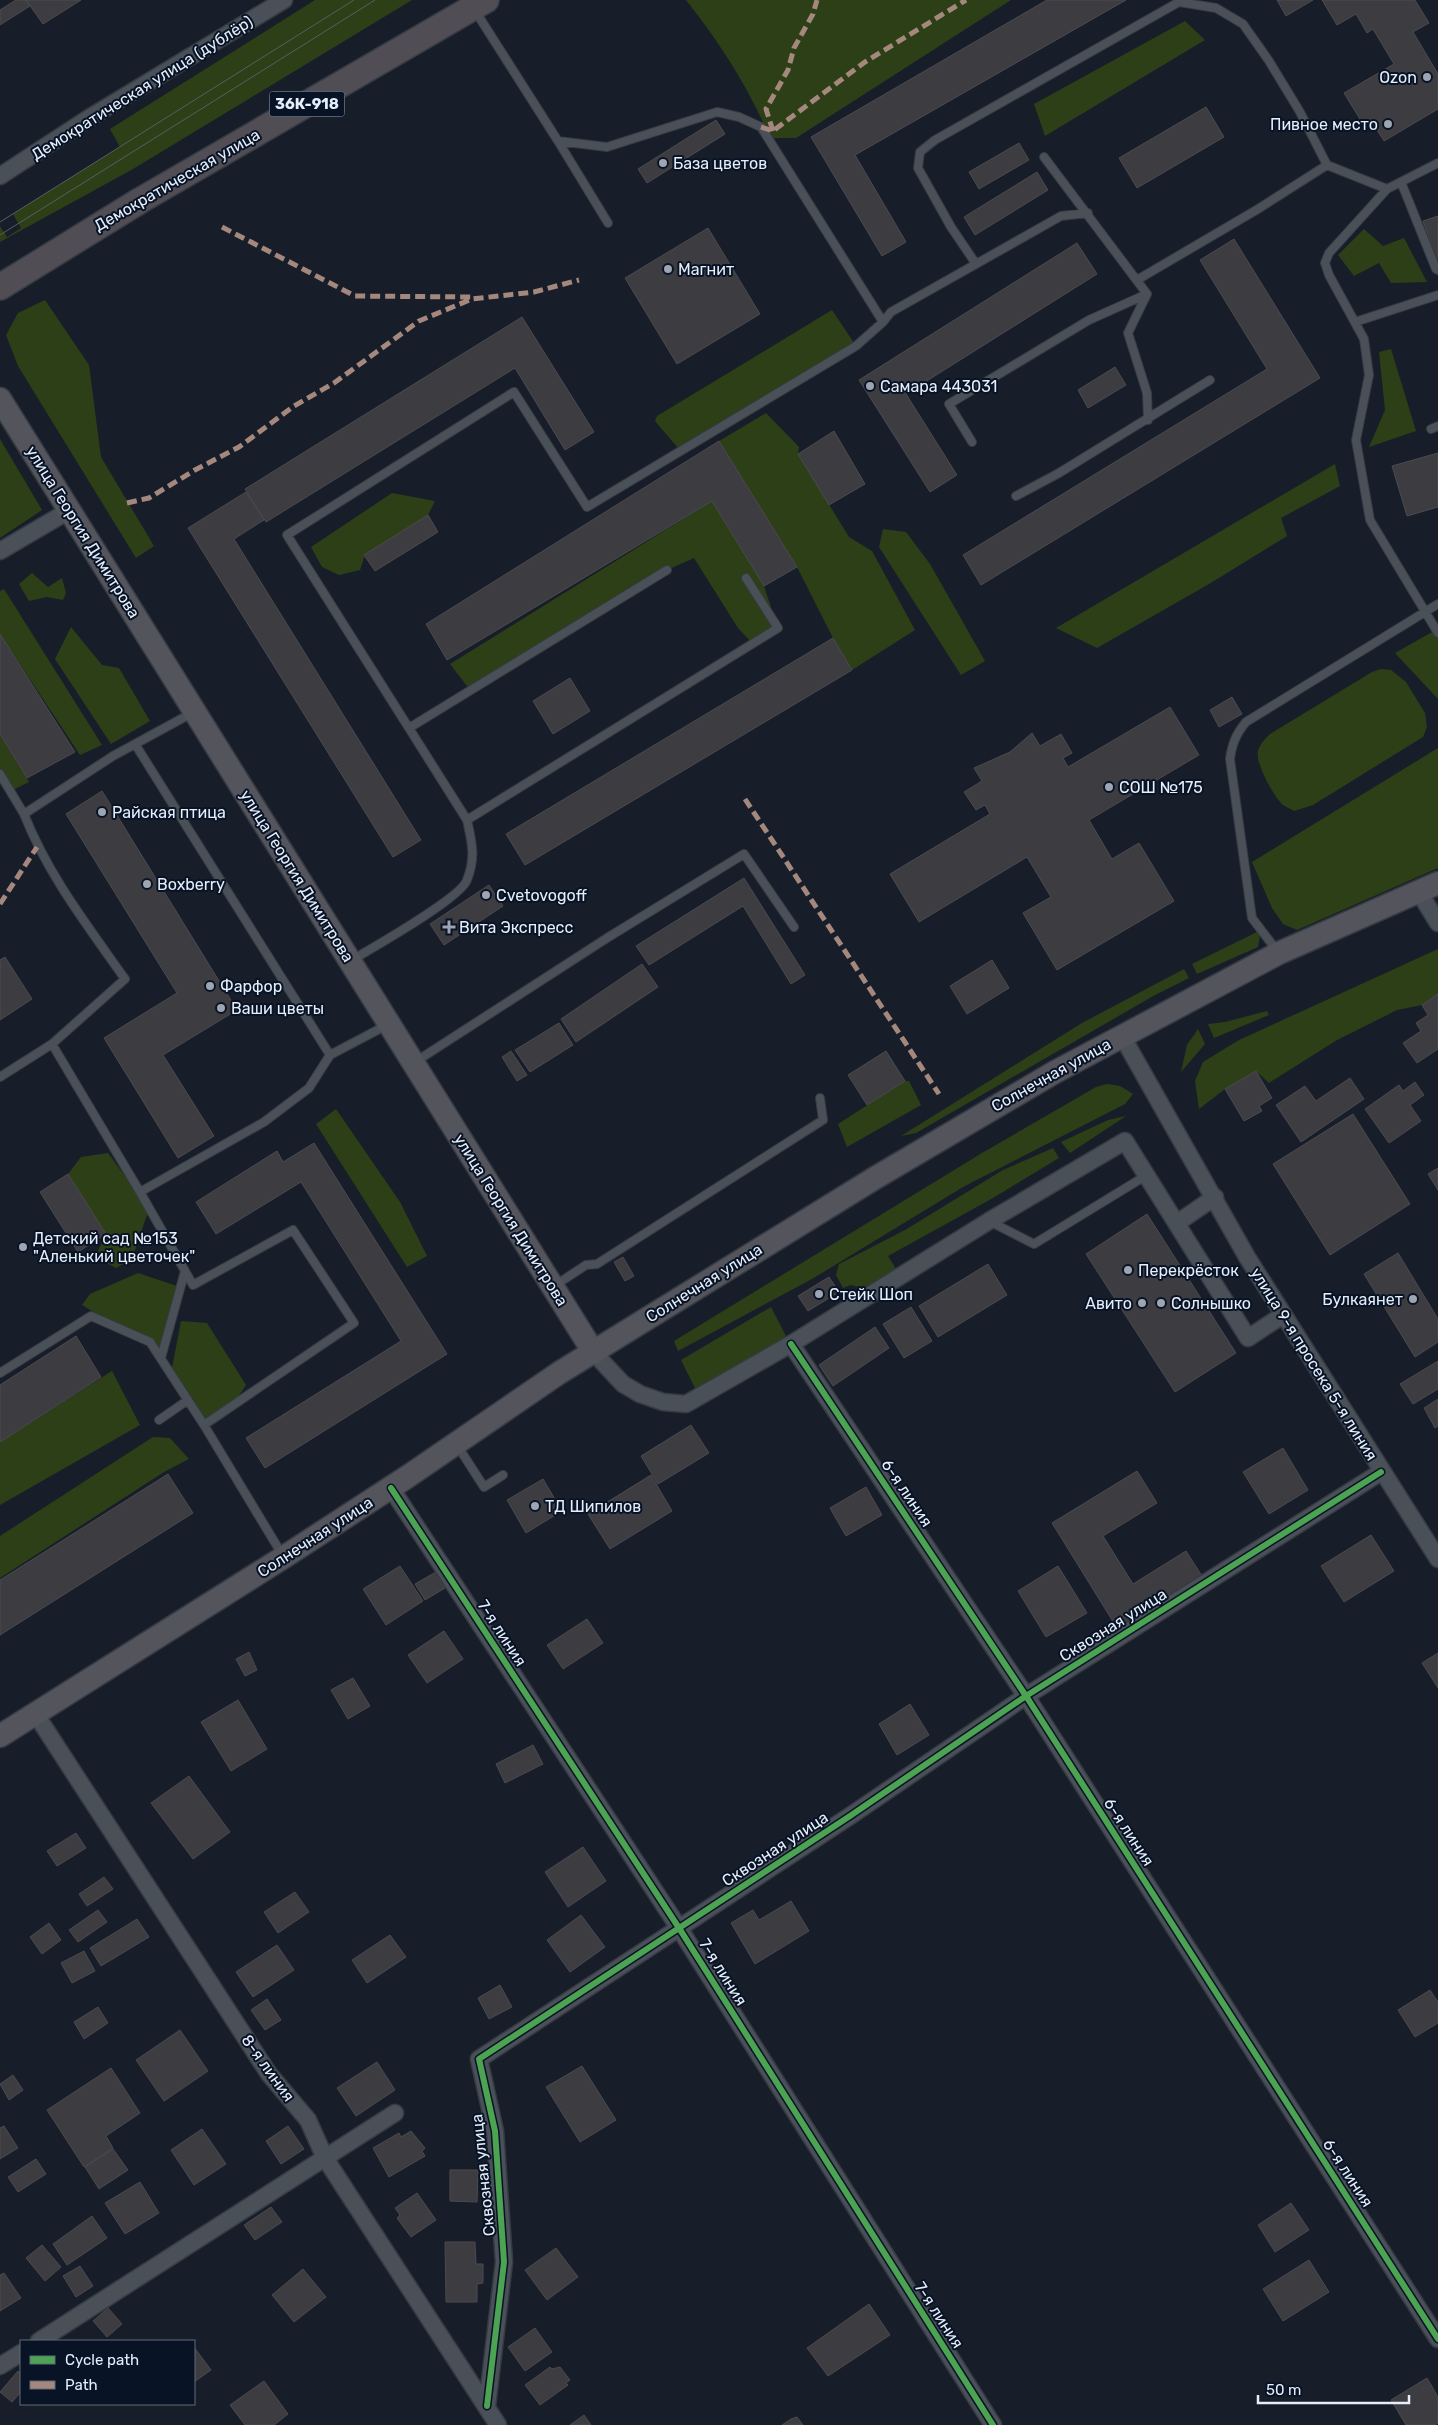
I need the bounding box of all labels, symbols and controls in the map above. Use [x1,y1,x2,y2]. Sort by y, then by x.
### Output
street label: Демократическая улица (дублёр) [28,12,256,164]
place label: Ozon [1379,68,1417,87]
marker: Ozon [1421,71,1433,83]
road number: 36К-918 [270,92,344,116]
place label: Пивное место [1270,115,1378,134]
marker: Пивное место [1382,118,1394,130]
street label: Демократическая улица [91,125,263,235]
place label: База цветов [673,154,767,173]
marker: База цветов [657,157,669,169]
place label: Магнит [678,260,734,279]
marker: Магнит [662,263,674,275]
place label: Самара 443031 [880,377,997,396]
marker: Самара 443031 [864,380,876,392]
street label: улица Георгия Димитрова [22,442,144,622]
place label: СОШ №175 [1119,778,1203,797]
marker: СОШ №175 [1103,781,1115,793]
street label: улица Георгия Димитрова [236,786,358,966]
place label: Райская птица [112,803,226,822]
marker: Райская птица [96,806,108,818]
place label: Boxberry [157,875,225,894]
marker: Boxberry [141,878,153,890]
place label: Cvetovogoff [496,886,587,905]
marker: Cvetovogoff [480,889,492,901]
place label: Вита Экспресс [459,918,573,937]
marker: Вита Экспресс [443,921,455,933]
place label: Фарфор [220,977,282,996]
marker: Фарфор [204,980,216,992]
place label: Ваши цветы [231,999,324,1018]
marker: Ваши цветы [215,1002,227,1014]
street label: Солнечная улица [988,1034,1114,1116]
street label: улица Георгия Димитрова [450,1130,572,1310]
place label: Детский сад №153 "Аленький цветочек" [33,1229,195,1266]
street label: Солнечная улица [642,1240,766,1326]
marker: Детский сад №153 "Аленький цветочек" [17,1241,29,1253]
place label: Перекрёсток [1138,1261,1239,1280]
marker: Перекрёсток [1122,1264,1134,1276]
street label: улица 9-я просека 5-я линия [1247,1264,1381,1464]
place label: Стейк Шоп [829,1285,913,1304]
marker: Стейк Шоп [813,1288,825,1300]
place label: Булкаянет [1322,1290,1403,1309]
marker: Булкаянет [1407,1293,1419,1305]
place label: Авито [1085,1294,1132,1313]
place label: Солнышко [1171,1294,1251,1313]
marker: Авито [1136,1297,1148,1309]
marker: Солнышко [1155,1297,1167,1309]
street label: 6-я линия [878,1456,936,1530]
street label: Солнечная улица [254,1493,376,1581]
place label: ТД Шипилов [545,1497,641,1516]
marker: ТД Шипилов [529,1500,541,1512]
street label: Сквозная улица [1056,1584,1170,1666]
street label: 7-я линия [474,1596,530,1670]
street label: 6-я линия [1100,1794,1158,1870]
street label: Сквозная улица [718,1808,832,1890]
street label: 7-я линия [695,1935,751,2009]
street label: 8-я линия [237,2031,299,2105]
street label: Сквозная улица [467,2113,499,2237]
street label: 6-я линия [1319,2135,1377,2211]
street label: 7-я линия [911,2278,967,2352]
legend [20,2340,195,2405]
text: Cycle path [65,2351,139,2369]
scale bar [1258,2372,1409,2404]
text: Path [65,2376,98,2394]
text: 50 m [1266,2381,1301,2399]

